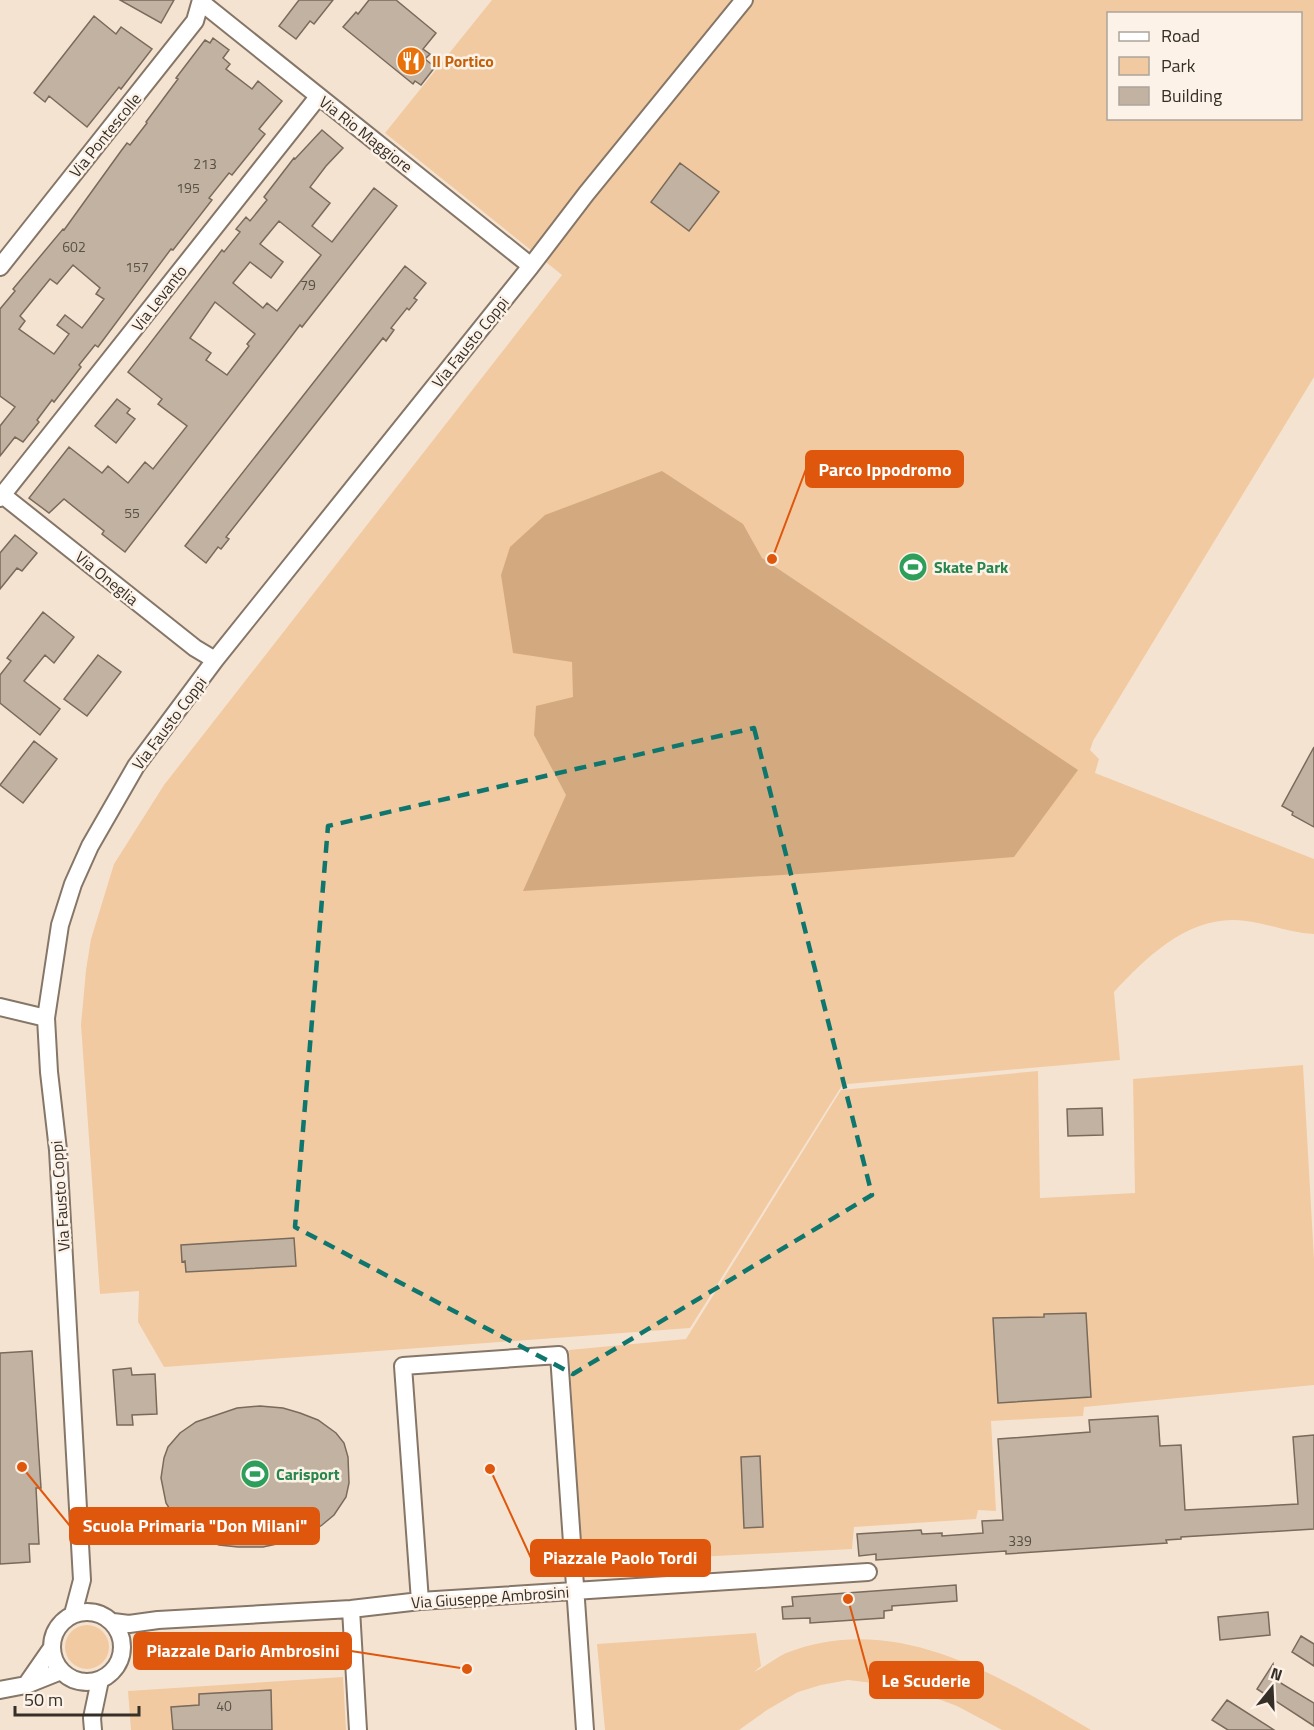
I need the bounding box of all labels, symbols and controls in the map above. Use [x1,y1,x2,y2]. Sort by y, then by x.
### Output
legend [1107,12,1302,120]
text: Road [1161,22,1200,49]
restaurant icon: Il Portico [395,45,427,77]
place label: Il Portico [432,49,494,73]
text: Park [1161,52,1196,79]
text: Building [1161,82,1222,109]
street label: Via Pontescolle [63,88,147,182]
street label: Via Rio Maggiore [314,90,418,178]
house number: 213 [193,153,217,174]
house number: 195 [176,177,200,198]
house number: 602 [62,236,86,257]
house number: 157 [125,256,149,277]
street label: Via Levanto [126,260,192,336]
house number: 79 [300,274,316,295]
street label: Via Fausto Coppi [426,291,514,393]
callout: Parco Ippodromo [806,451,963,487]
text: Parco Ippodromo [818,456,952,483]
house number: 55 [124,502,140,523]
street label: Via Oneglia [70,545,144,611]
sports icon: Skate Park [897,551,929,583]
place label: Skate Park [934,555,1009,579]
street label: Via Fausto Coppi [126,671,212,775]
street label: Via Fausto Coppi [44,1140,76,1252]
sports icon: Carisport [239,1458,271,1490]
place label: Carisport [276,1462,340,1486]
callout: Scuola Primaria "Don Milani" [70,1508,319,1544]
text: Scuola Primaria "Don Milani" [83,1512,307,1539]
house number: 339 [1008,1530,1032,1551]
callout: Piazzale Paolo Tordi [531,1540,710,1576]
text: Piazzale Paolo Tordi [543,1544,697,1571]
street label: Via Giuseppe Ambrosini [410,1580,570,1614]
callout: Piazzale Dario Ambrosini [134,1633,351,1669]
text: Piazzale Dario Ambrosini [146,1637,340,1664]
north arrow [1242,1658,1302,1718]
text: N [1268,1661,1286,1687]
callout: Le Scuderie [870,1662,983,1698]
text: Le Scuderie [882,1667,971,1694]
scale bar [15,1679,140,1717]
text: 50 m [24,1686,63,1713]
house number: 40 [216,1695,232,1716]

